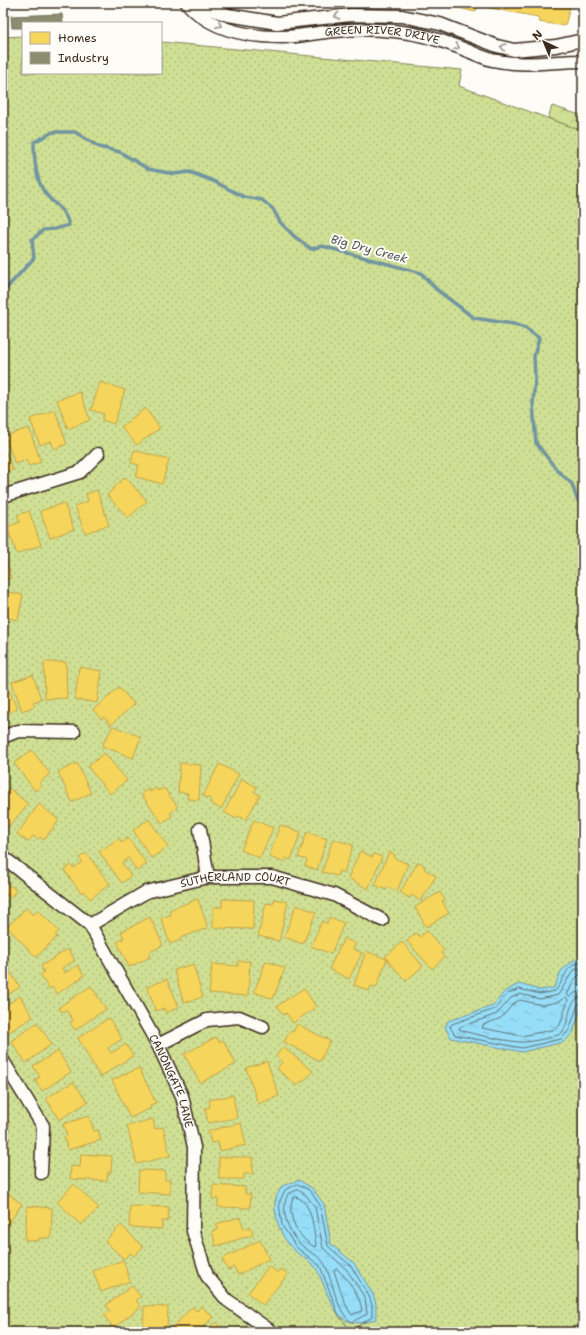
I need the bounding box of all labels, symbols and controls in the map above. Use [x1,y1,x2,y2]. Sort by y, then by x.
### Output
one-way arrow [334,11,340,20]
one-way arrow [215,20,222,28]
legend [22,22,162,74]
street label: GREEN RIVER DRIVE [324,22,442,48]
north arrow [524,22,564,62]
text: N [529,27,546,44]
text: Homes [58,30,97,46]
one-way arrow [453,42,460,51]
one-way arrow [500,44,506,52]
text: Industry [58,50,109,66]
water label: Big Dry Creek [329,231,409,267]
street label: SUTHERLAND COURT [179,869,292,891]
street label: CANONGATE LANE [146,1031,197,1129]

